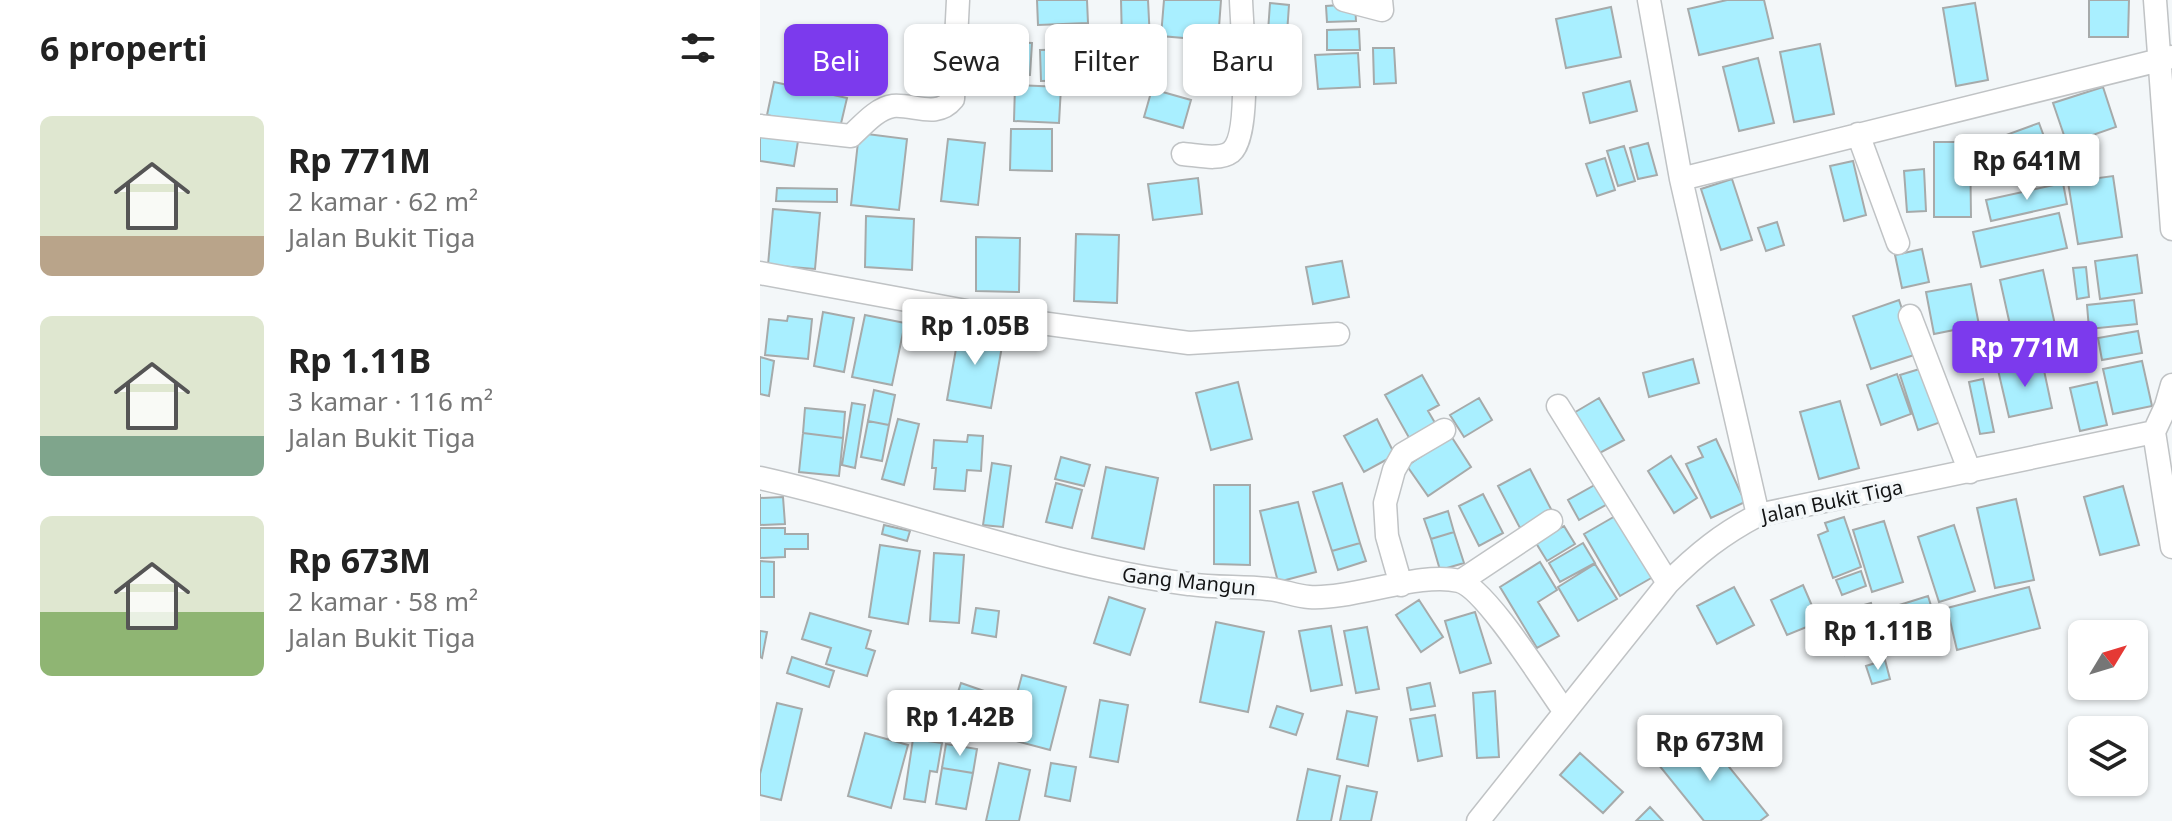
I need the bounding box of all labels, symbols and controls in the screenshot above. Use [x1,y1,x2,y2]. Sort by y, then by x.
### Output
chip: Beli [784,24,888,96]
chip: Sewa [904,24,1029,96]
chip: Filter [1045,24,1167,96]
chip: Baru [1183,24,1302,96]
text: 6 properti [40,25,207,71]
icon: filters [676,26,720,70]
pin: Rp 641M [1953,134,2101,202]
text: Rp 771M [288,137,431,183]
text: Rp 641M [1972,142,2082,178]
icon: home [104,148,200,244]
text: 2 kamar · 62 m² [288,183,478,219]
text: Jalan Bukit Tiga [288,219,475,255]
pin: Rp 1.05B [892,299,1058,367]
text: Rp 1.05B [920,307,1030,343]
pin: Rp 771M [1951,321,2099,389]
text: Rp 771M [1970,329,2080,365]
text: Rp 1.11B [288,337,431,383]
icon: home [104,348,200,444]
text: 3 kamar · 116 m² [288,383,493,419]
text: Jalan Bukit Tiga [288,419,475,455]
street label: Jalan Bukit Tiga [1757,473,1905,530]
text: Rp 673M [288,537,431,583]
icon: home [104,548,200,644]
street label: Gang Mangun [1121,561,1257,601]
text: 2 kamar · 58 m² [288,583,478,619]
pin: Rp 1.11B [1795,604,1961,672]
text: Rp 1.11B [1823,612,1933,648]
text: Jalan Bukit Tiga [288,619,475,655]
north arrow [2068,620,2148,700]
map controls [2068,620,2148,796]
pin: Rp 1.42B [877,690,1043,758]
text: Rp 1.42B [905,698,1015,734]
pin: Rp 673M [1636,715,1784,783]
button: layers [2068,716,2148,796]
text: Rp 673M [1655,723,1765,759]

